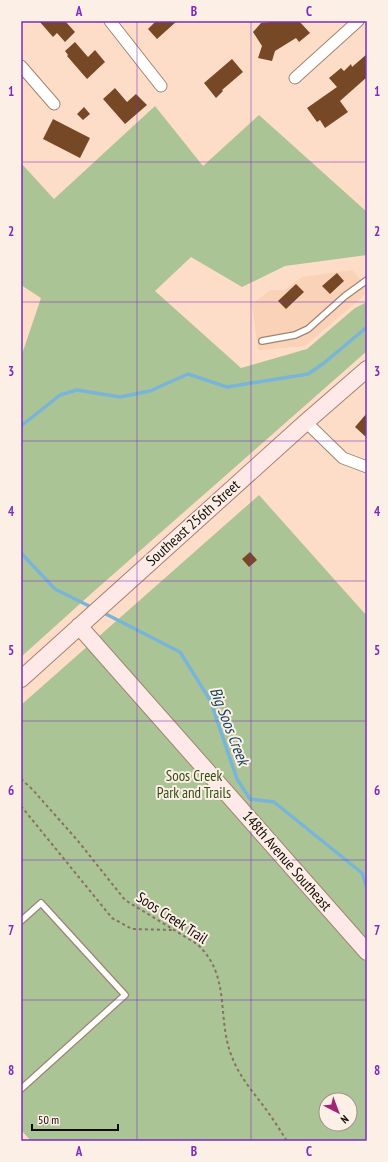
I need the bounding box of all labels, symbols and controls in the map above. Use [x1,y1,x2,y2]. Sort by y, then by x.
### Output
text: A [75,3,83,20]
text: B [191,3,197,20]
text: C [306,3,312,20]
text: 1 [8,83,14,100]
text: 1 [374,83,380,100]
text: 2 [8,223,14,240]
text: 2 [374,223,380,240]
text: 3 [8,363,14,380]
text: 3 [374,363,380,380]
street label: Southeast 256th Street [142,475,244,570]
text: 4 [8,503,15,520]
text: 4 [374,503,381,520]
text: 5 [8,642,14,659]
text: 5 [374,642,380,659]
water label: Big Soos Creek [206,684,255,769]
park label: Soos Creek Park and Trails [157,766,231,802]
text: 6 [8,782,14,799]
text: 6 [374,782,380,799]
street label: 148th Avenue Southeast [239,807,336,915]
street label: Soos Creek Trail [133,887,212,948]
text: 7 [8,922,14,939]
text: 7 [374,922,380,939]
text: 8 [8,1062,14,1079]
text: 8 [374,1062,380,1079]
north arrow [318,1092,358,1132]
scale bar [32,1106,118,1132]
text: 50 m [38,1112,59,1127]
text: N [338,1112,352,1127]
text: A [75,1143,83,1160]
text: B [191,1143,197,1160]
text: C [306,1143,312,1160]

